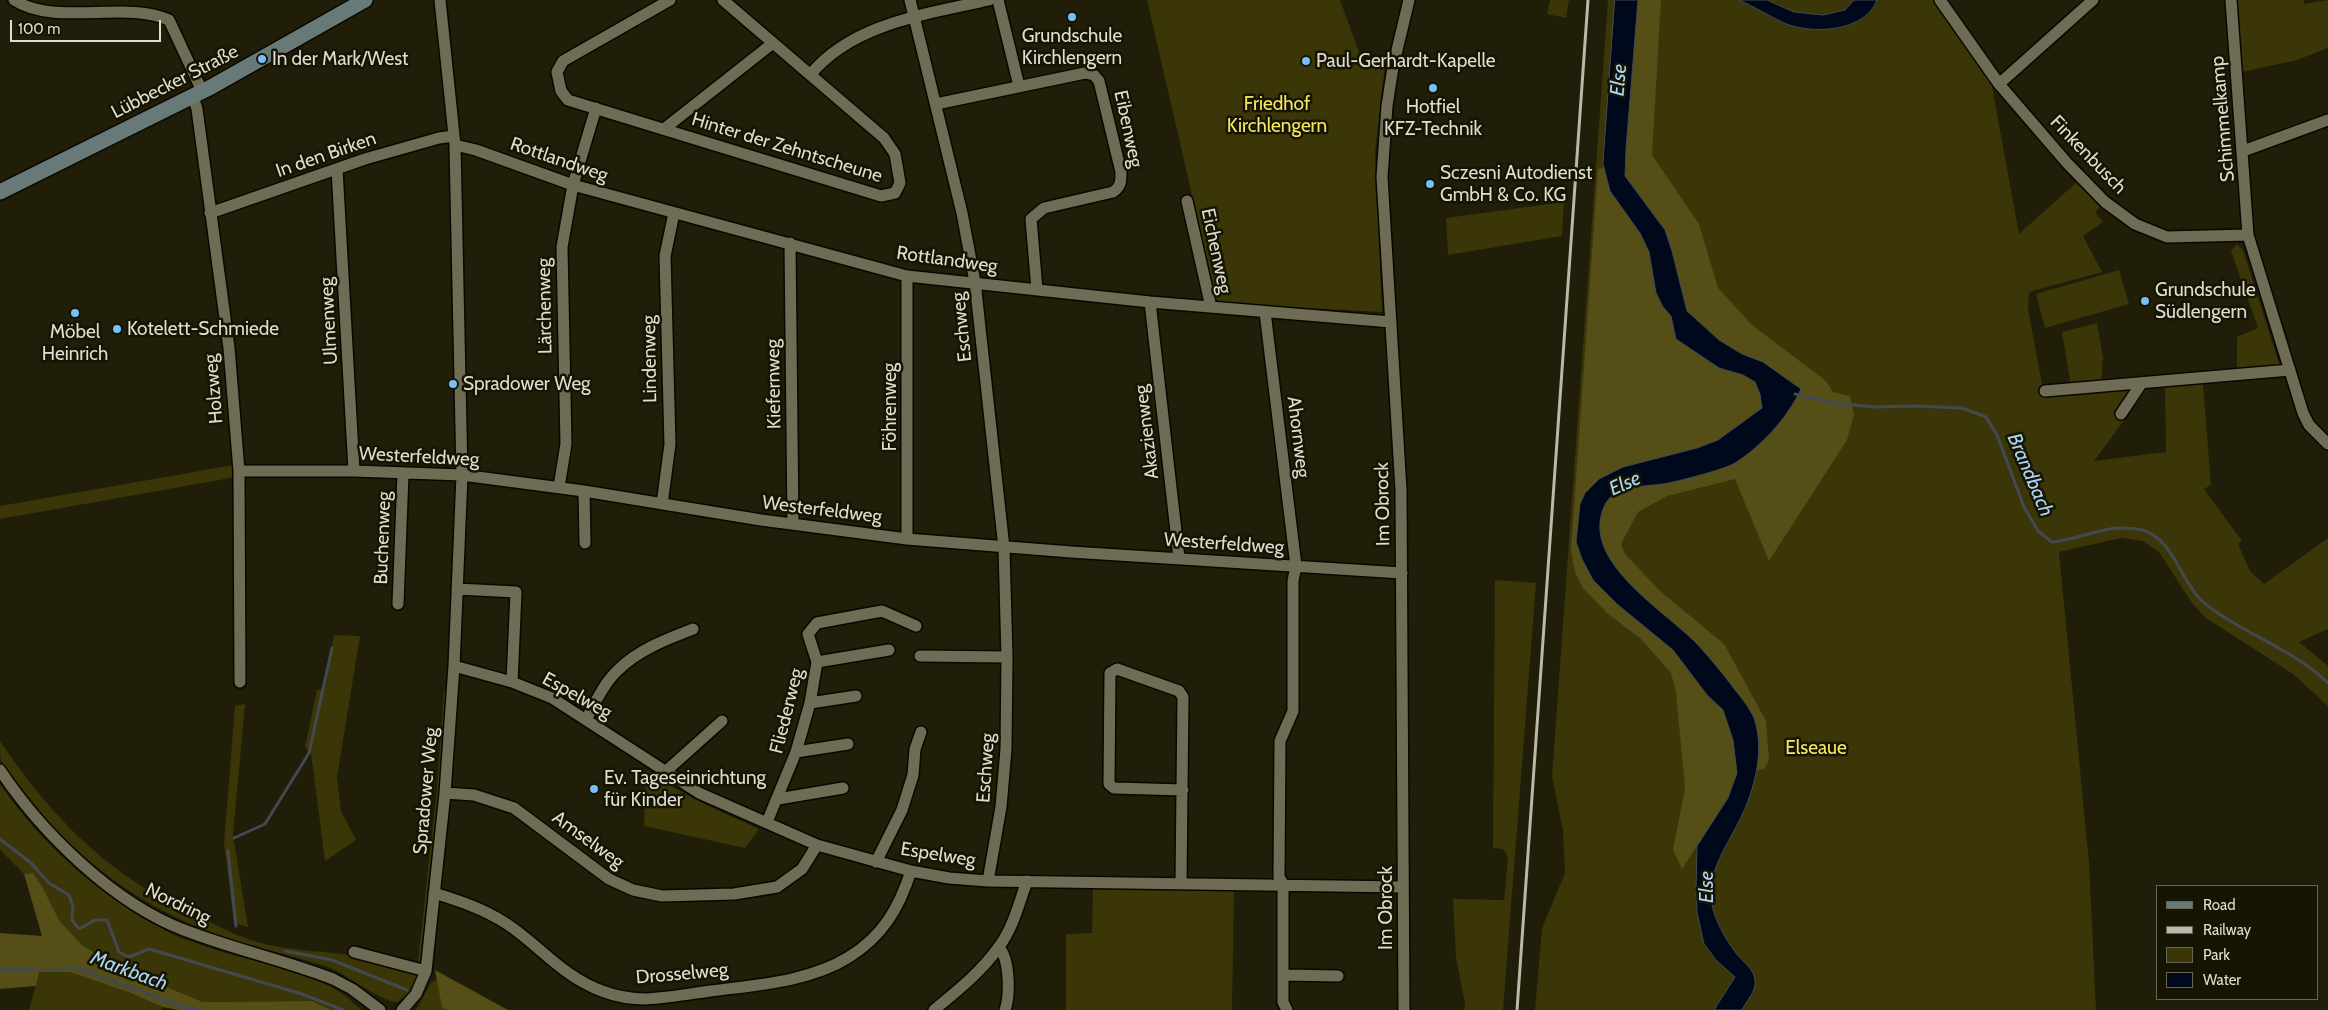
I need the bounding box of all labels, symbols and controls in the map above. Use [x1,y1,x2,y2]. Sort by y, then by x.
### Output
scale bar [12,10,164,42]
marker: Grundschule Kirchlengern [1066,11,1078,23]
text: 100 m [18,20,60,38]
place label: Grundschule Kirchlengern [1022,25,1122,69]
street label: Lübbecker Straße [108,40,242,124]
place label: In der Mark/West [272,48,408,70]
place label: Paul-Gerhardt-Kapelle [1316,50,1496,72]
marker: In der Mark/West [256,53,268,65]
marker: Paul-Gerhardt-Kapelle [1300,55,1312,67]
street label: Schimmelkamp [2206,55,2240,183]
water label: Else [1606,63,1632,97]
marker: Hotfiel KFZ-Technik [1427,82,1439,94]
street label: Eibenweg [1109,88,1147,170]
park label: Friedhof Kirchlengern [1227,93,1327,137]
place label: Hotfiel KFZ-Technik [1384,96,1482,140]
street label: Hinter der Zehntscheune [689,108,885,188]
street label: Finkenbusch [2045,111,2131,199]
street label: In den Birken [273,127,379,183]
street label: Rottlandweg [507,133,611,187]
place label: Sczesni Autodienst GmbH & Co. KG [1440,162,1592,206]
marker: Sczesni Autodienst GmbH & Co. KG [1424,178,1436,190]
street label: Eichenweg [1196,206,1236,296]
street label: Rottlandweg [895,242,999,278]
street label: Lärchenweg [533,258,557,354]
street label: Ulmenweg [315,277,343,365]
place label: Grundschule Südlengern [2155,279,2256,323]
street label: Eschweg [947,291,977,363]
marker: Grundschule Südlengern [2139,295,2151,307]
marker: Möbel Heinrich [69,307,81,319]
street label: Lindenweg [638,315,662,403]
place label: Kotelett-Schmiede [127,318,279,340]
place label: Möbel Heinrich [42,321,108,365]
marker: Kotelett-Schmiede [111,323,123,335]
street label: Kiefernweg [762,339,786,429]
street label: Holzweg [200,353,228,425]
street label: Föhrenweg [879,363,901,451]
place label: Spradower Weg [463,373,591,395]
marker: Spradower Weg [447,378,459,390]
street label: Akazienweg [1130,383,1164,481]
street label: Ahornweg [1282,395,1314,479]
water label: Brandbach [2002,430,2058,520]
street label: Westerfeldweg [358,442,480,472]
street label: Im Obrock [1371,462,1395,546]
water label: Else [1606,467,1644,501]
street label: Buchenweg [370,491,396,585]
street label: Westerfeldweg [761,491,883,529]
street label: Westerfeldweg [1163,528,1285,560]
street label: Fliederweg [765,666,809,756]
street label: Espelweg [538,668,616,724]
street label: Spradower Weg [409,726,443,856]
street label: Eschweg [972,732,1000,804]
park label: Elseaue [1785,737,1847,759]
place label: Ev. Tageseinrichtung für Kinder [604,767,766,811]
marker: Ev. Tageseinrichtung für Kinder [588,783,600,795]
street label: Amselweg [548,806,628,874]
street label: Espelweg [899,838,977,872]
street label: Im Obrock [1375,866,1397,950]
water label: Else [1695,871,1719,903]
street label: Nordring [142,878,214,930]
legend [2156,885,2318,1000]
text: Road [2203,896,2236,914]
text: Railway [2203,921,2251,939]
water label: Markbach [87,946,171,996]
text: Park [2203,946,2230,964]
street label: Drosselweg [635,959,729,989]
text: Water [2203,971,2241,989]

